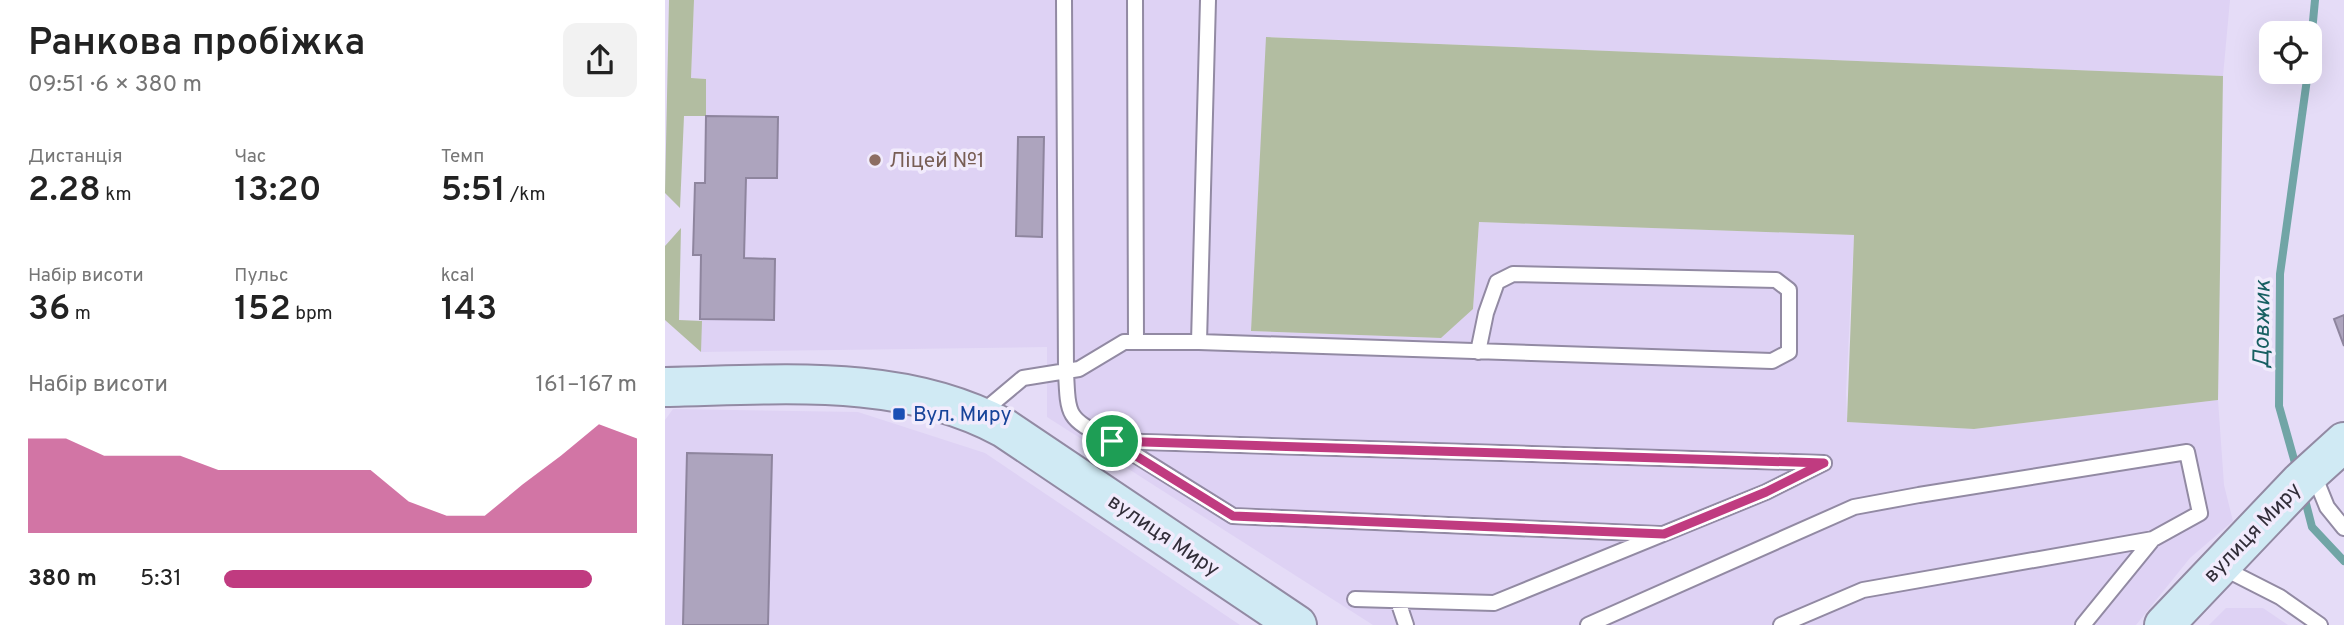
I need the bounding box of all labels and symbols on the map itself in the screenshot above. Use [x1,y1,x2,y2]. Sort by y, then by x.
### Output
place label: Ліцей №1 [889,148,985,175]
marker: Ліцей №1 [867,152,883,168]
water label: Довжик [2248,279,2279,368]
place label: Вул. Миру [913,402,1012,429]
marker: Вул. Миру [891,406,907,422]
pin [1082,411,1142,471]
street label: вулиця Миру [2198,477,2308,589]
street label: вулиця Миру [1102,489,1224,584]

